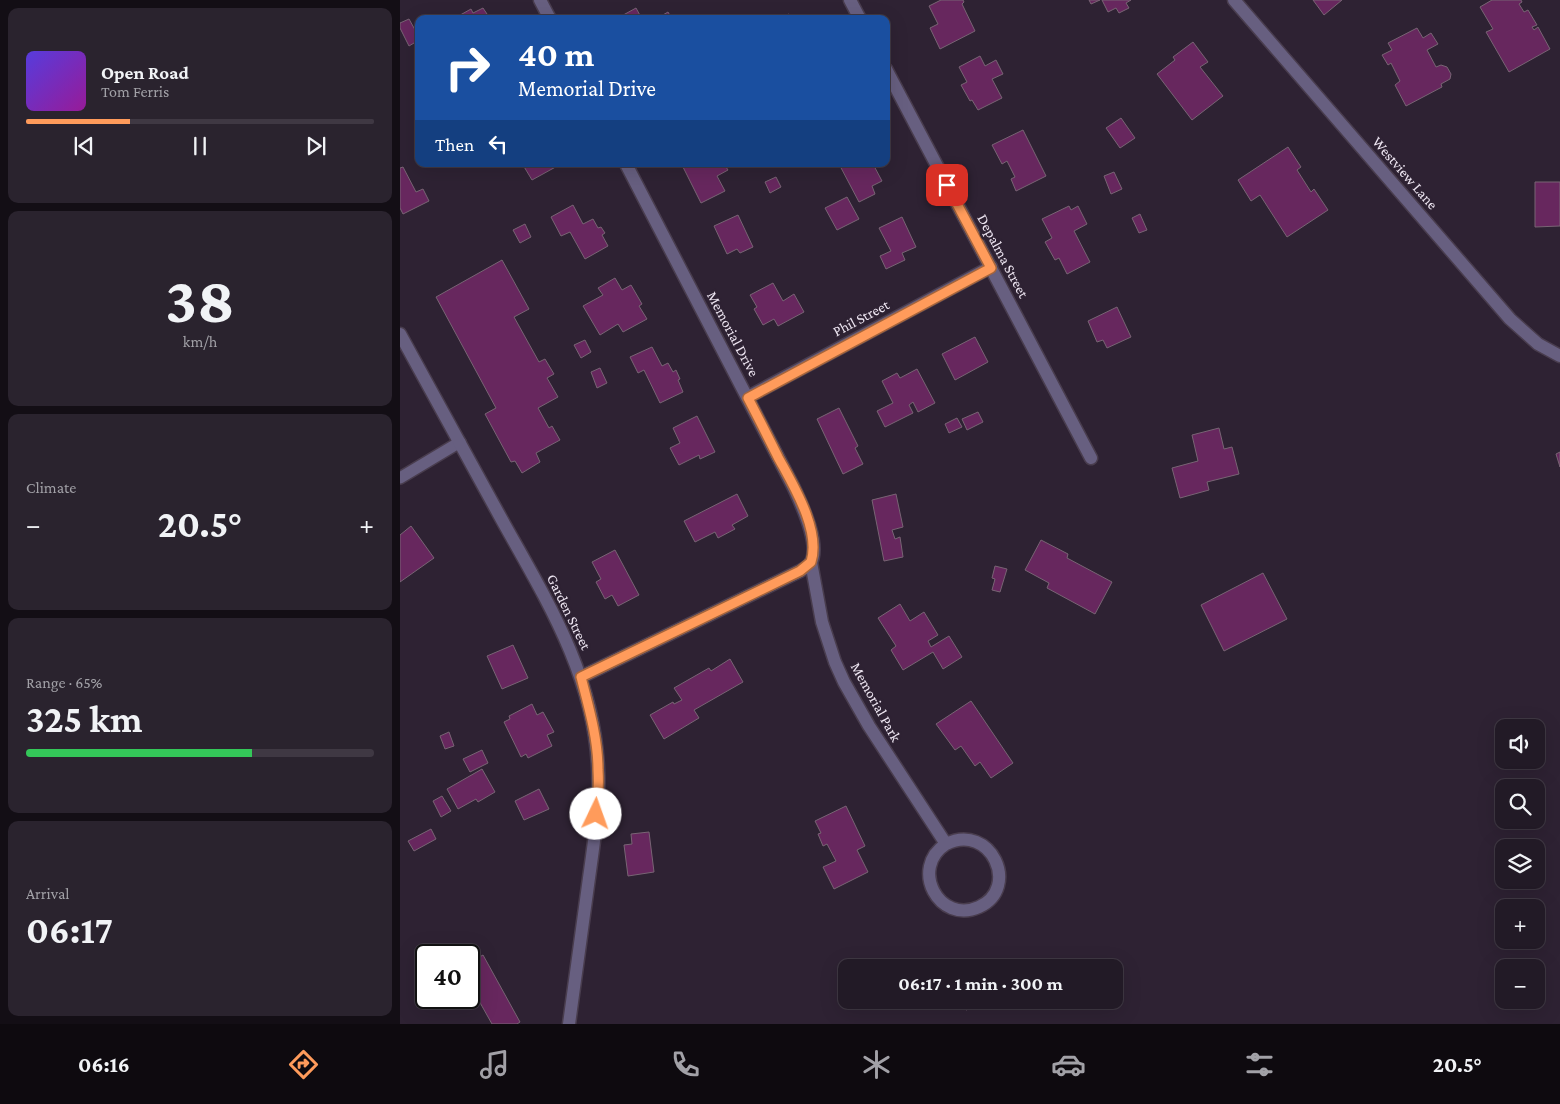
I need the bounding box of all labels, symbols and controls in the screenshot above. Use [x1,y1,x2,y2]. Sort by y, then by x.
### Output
icon: right [435,35,500,100]
text: 40 m [518,35,595,74]
text: Open Road [101,62,189,83]
text: Memorial Drive [518,76,656,101]
text: Tom Ferris [101,83,169,100]
icon: left [484,130,512,158]
icon: previous [70,132,98,160]
icon: pause [186,132,214,160]
icon: next [302,132,330,160]
street label: Westview Lane [1369,133,1441,213]
text: Then [435,134,474,155]
pin [926,164,968,206]
icon: arrive [933,171,961,199]
street label: Depalma Street [973,211,1032,302]
text: 38 [165,264,235,336]
street label: Memorial Drive [704,289,762,380]
street label: Phil Street [830,296,893,339]
text: km/h [183,333,217,350]
text: Climate [26,479,76,496]
text: 20.5° [158,503,242,545]
text: − [26,509,41,540]
text: + [359,509,374,540]
street label: Garden Street [544,572,595,653]
street label: Memorial Park [848,660,905,745]
text: Range · 65% [26,674,102,691]
text: 325 km [26,698,142,740]
map controls [1495,719,1545,1009]
button: sound [1495,719,1545,769]
button: search [1495,779,1545,829]
position arrow [569,787,621,839]
button: layers [1495,839,1545,889]
text: Arrival [26,885,70,902]
button: + [1495,899,1545,949]
text: 06:17 [26,909,113,951]
speed limit sign: 40 [415,944,480,1009]
button: − [1495,959,1545,1009]
text: 06:17 · 1 min · 300 m [898,973,1063,994]
icon: directions [286,1047,321,1082]
icon: music [477,1047,512,1082]
icon: phone [668,1047,703,1082]
icon: climate [859,1047,894,1082]
icon: car [1051,1047,1086,1082]
icon: filters [1242,1047,1277,1082]
text: 06:16 [78,1052,130,1077]
text: 20.5° [1433,1052,1482,1077]

